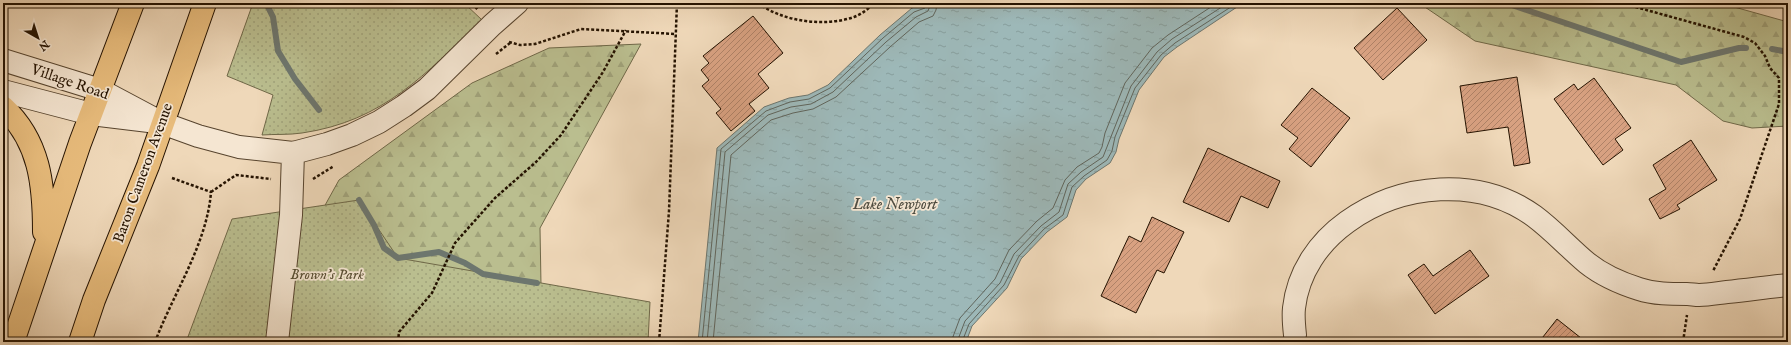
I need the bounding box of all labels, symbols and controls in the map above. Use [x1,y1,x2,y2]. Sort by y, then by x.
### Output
north arrow [18,18,58,58]
text: N [35,36,53,54]
street label: Village Road [28,60,112,104]
street label: Baron Cameron Avenue [109,100,177,246]
water label: Lake Newport [852,195,938,215]
park label: Brown's Park [290,265,364,284]

